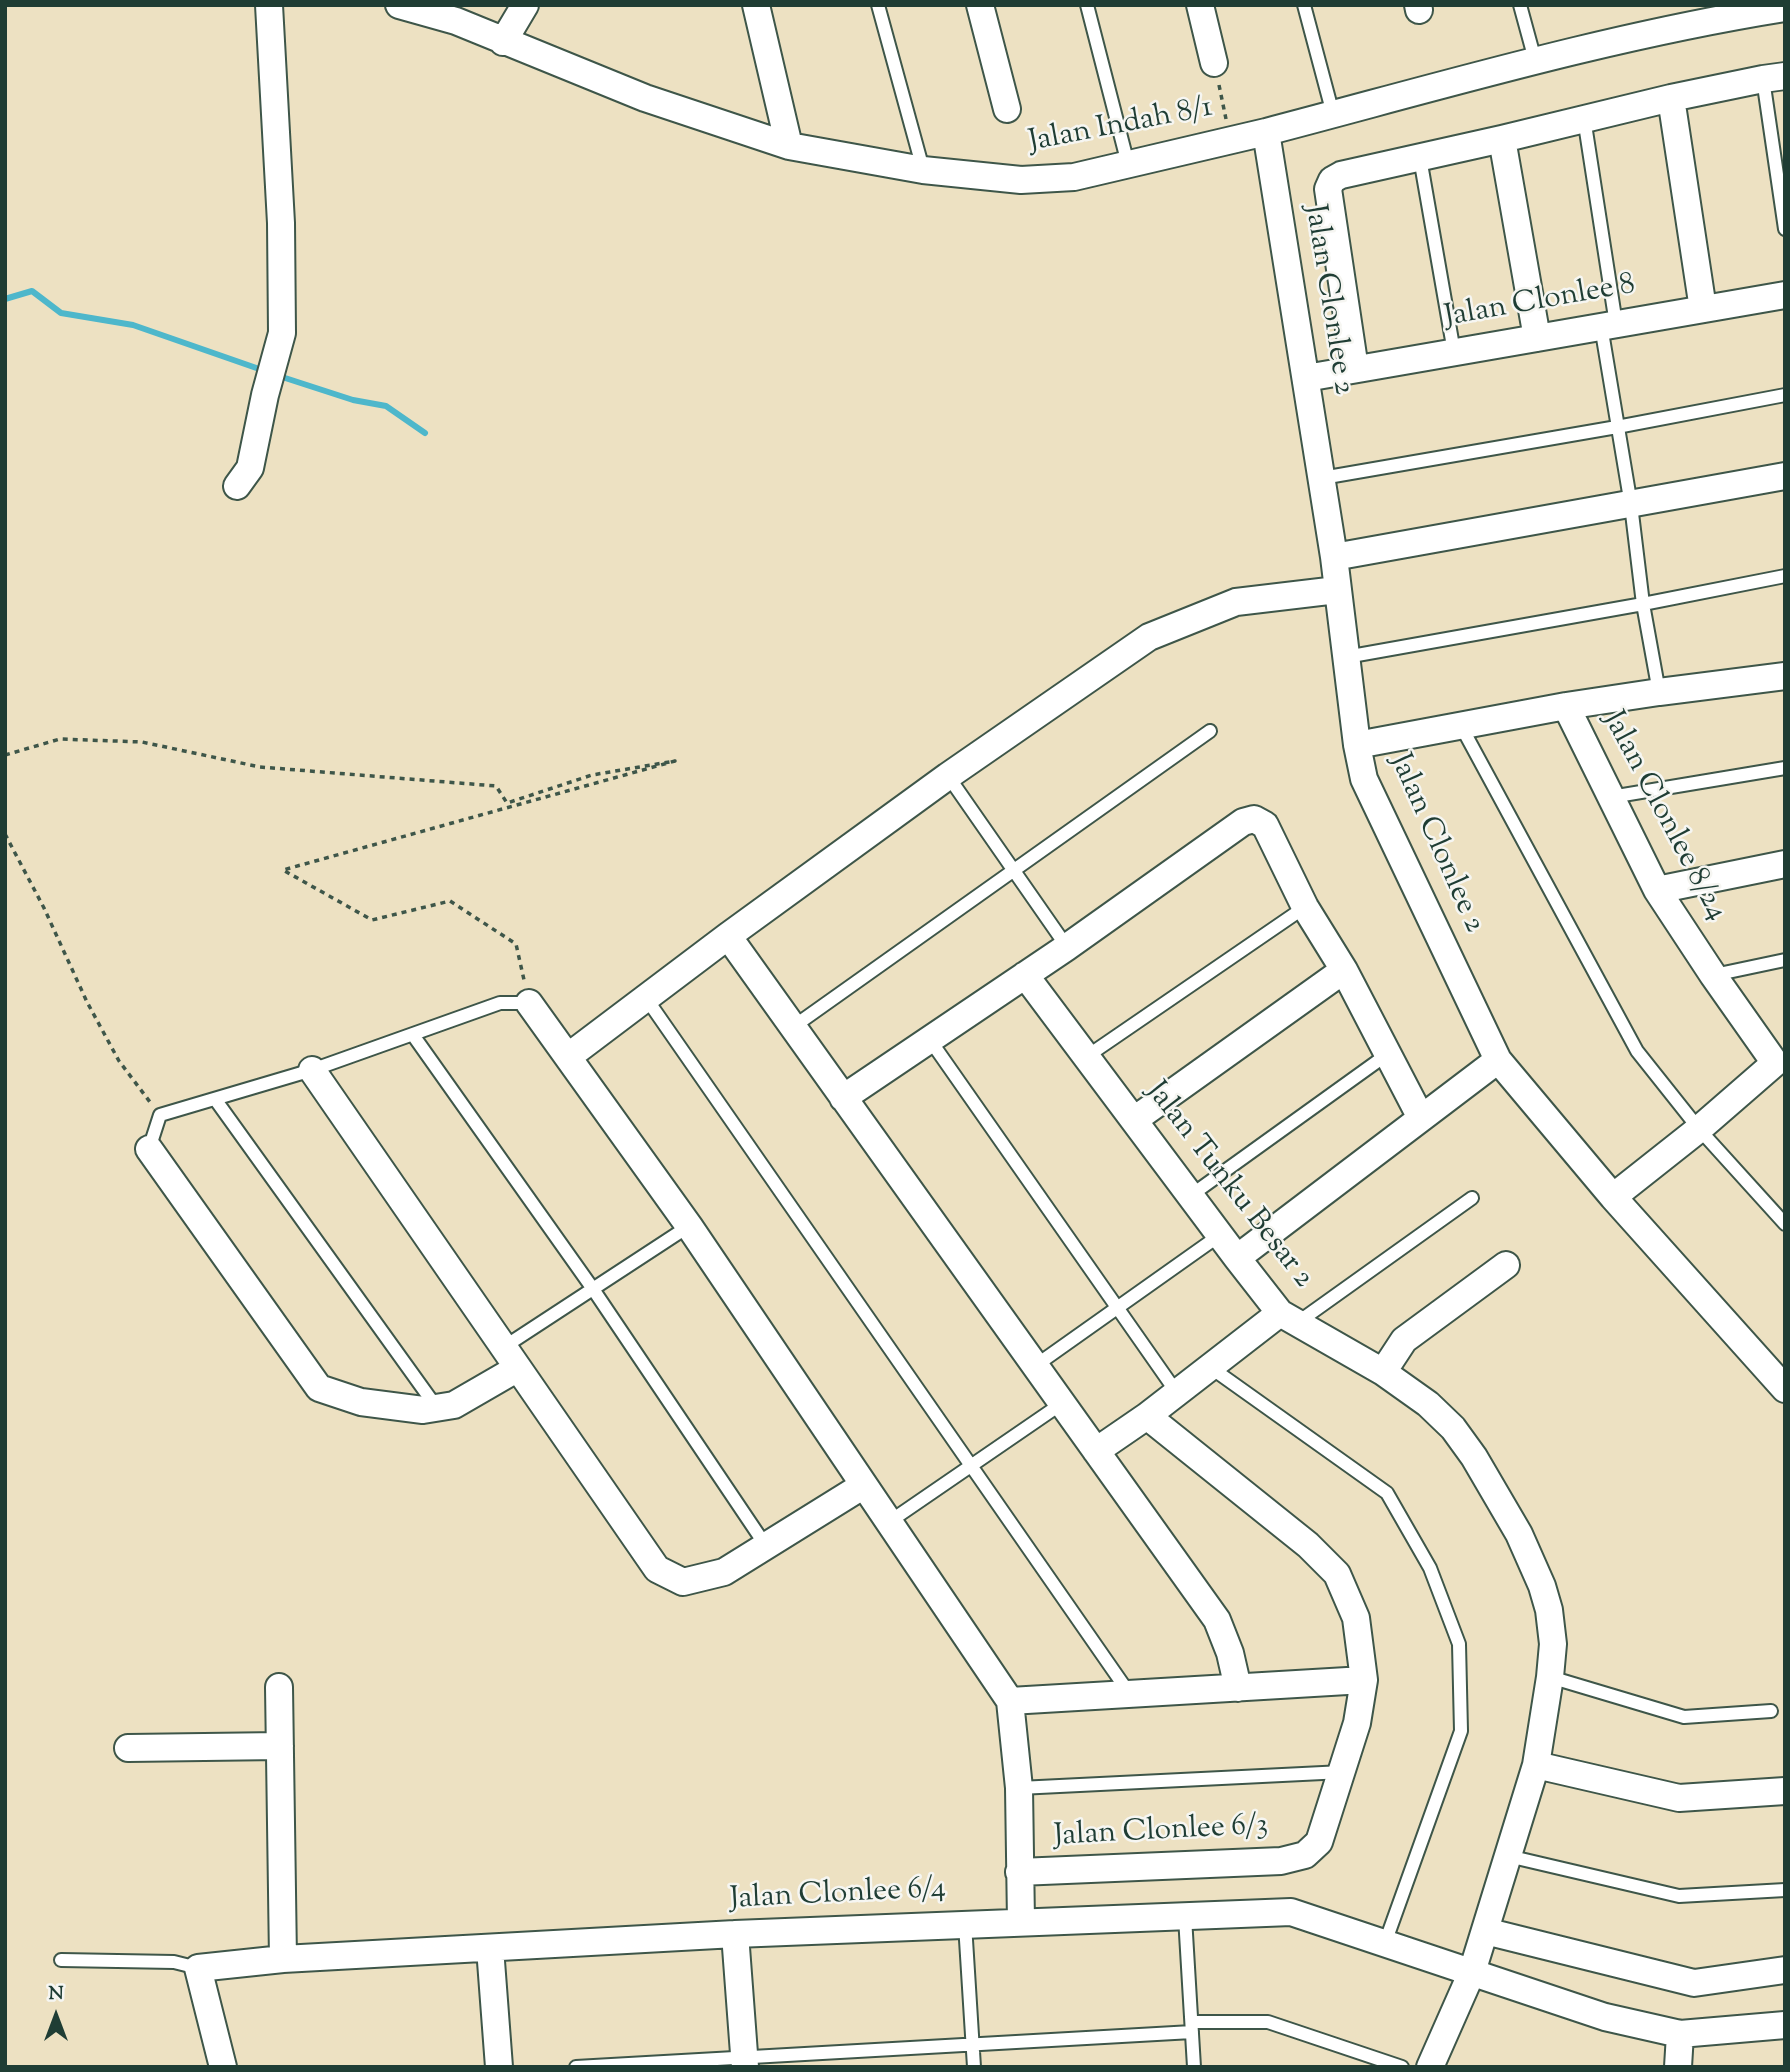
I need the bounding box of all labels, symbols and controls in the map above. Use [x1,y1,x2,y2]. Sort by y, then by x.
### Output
street label: Jalan Indah 8/1 [1026,92,1216,162]
street label: Jalan Clonlee 2 [1294,202,1360,398]
street label: Jalan Clonlee 8 [1442,269,1638,337]
street label: Jalan Clonlee 8/24 [1593,706,1733,928]
street label: Jalan Clonlee 2 [1380,749,1490,939]
street label: Jalan Tunku Besar 2 [1136,1076,1320,1296]
street label: Jalan Clonlee 6/3 [1053,1809,1269,1857]
street label: Jalan Clonlee 6/4 [729,1872,947,1920]
north arrow [21,1981,91,2051]
text: N [48,1981,64,2008]

